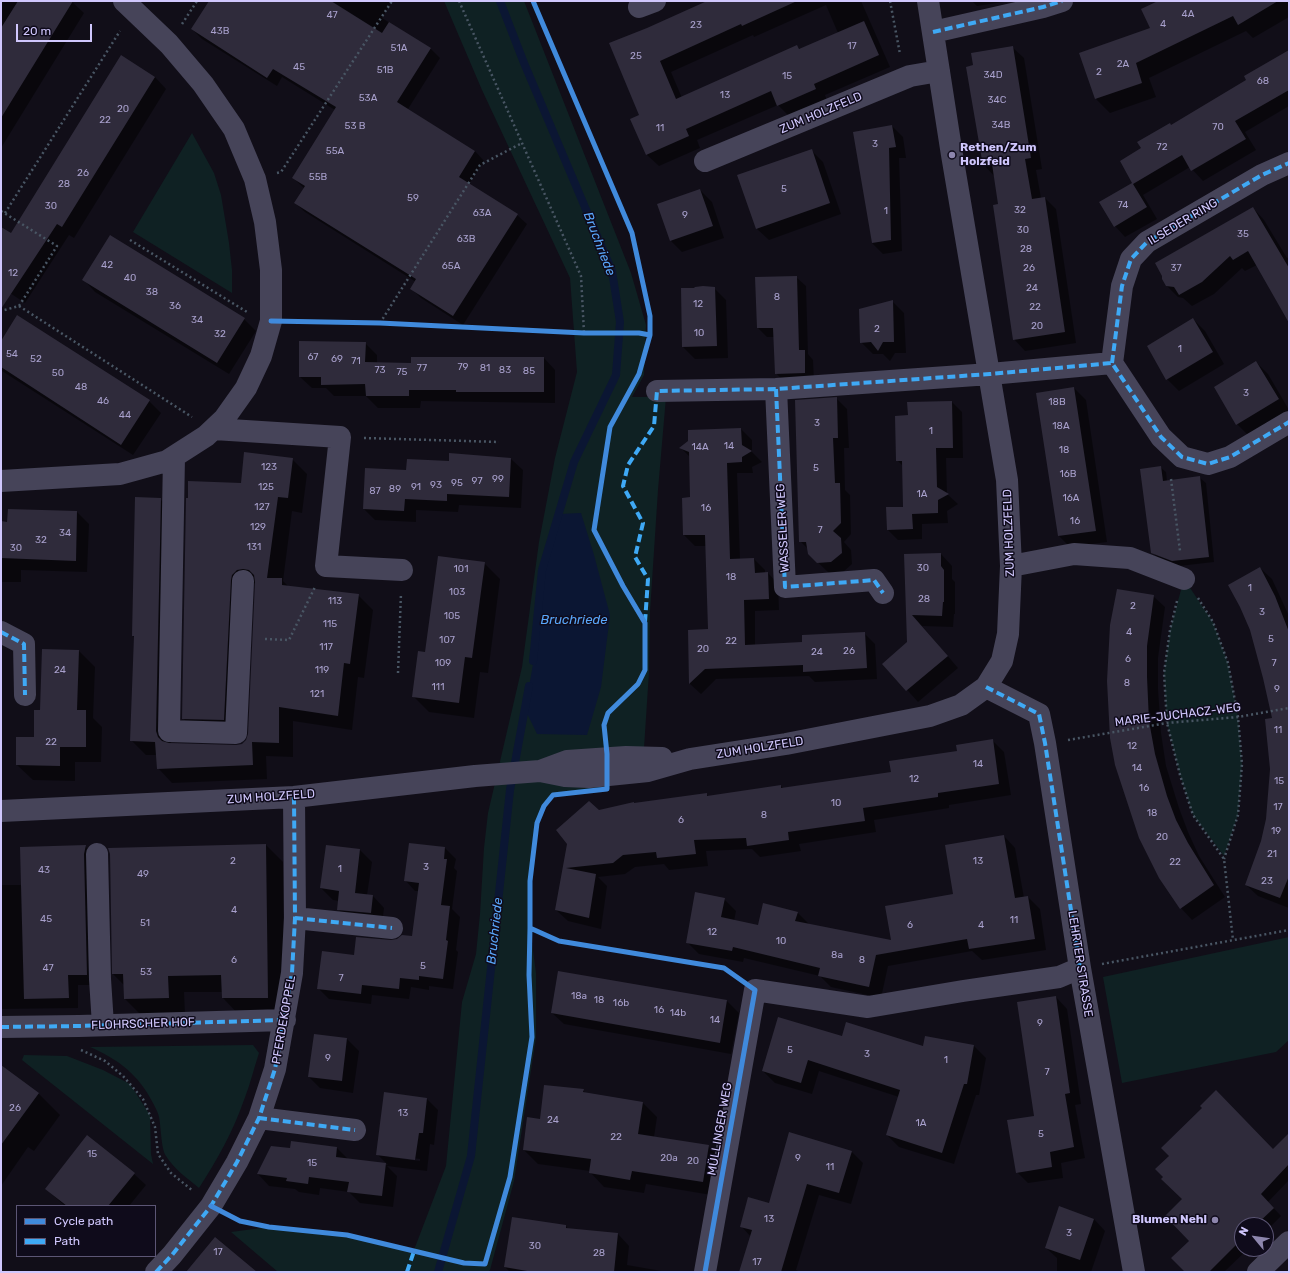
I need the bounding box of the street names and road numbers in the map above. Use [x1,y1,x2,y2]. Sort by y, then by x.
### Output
street label: ZUM HOLZFELD [778,89,864,137]
street label: ILSEDER RING [1146,196,1220,248]
street label: WASSELER WEG [773,483,793,573]
street label: ZUM HOLZFELD [1000,489,1018,577]
street label: MARIE-JUCHACZ-WEG [1114,700,1242,730]
street label: ZUM HOLZFELD [715,734,805,762]
street label: ZUM HOLZFELD [227,787,315,807]
street label: LEHRTER STRASSE [1064,910,1096,1018]
street label: PFERDEKOPPEL [269,975,299,1065]
street label: FLOHRSCHER HOF [91,1015,195,1033]
street label: MÜLLINGER WEG [705,1081,735,1177]

